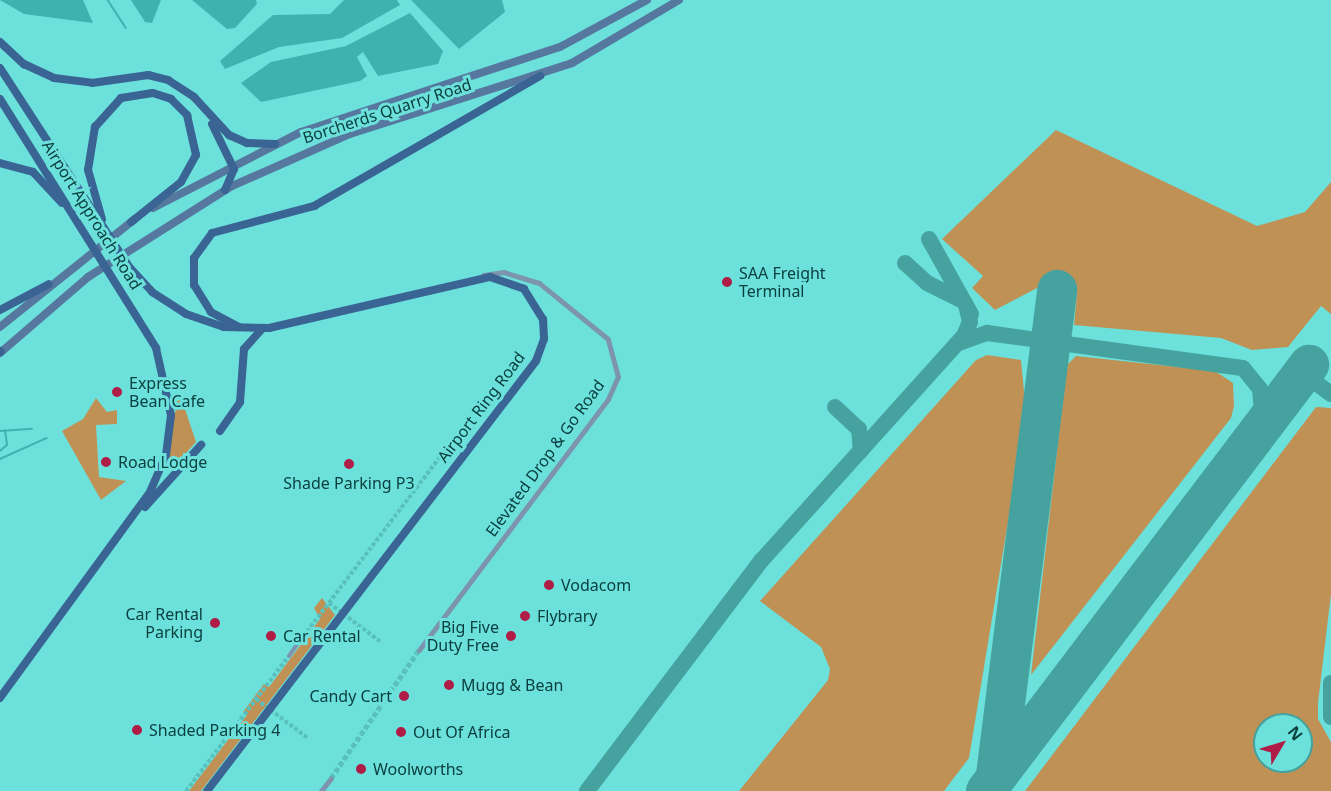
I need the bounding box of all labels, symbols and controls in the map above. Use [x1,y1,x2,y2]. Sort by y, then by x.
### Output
street label: Borcherds Quarry Road [300,75,474,147]
street label: Airport Approach Road [38,137,146,293]
place label: SAA Freight Terminal [739,263,826,301]
marker: SAA Freight Terminal [720,275,734,289]
street label: Airport Ring Road [433,348,529,466]
place label: Express Bean Cafe [129,373,205,411]
street label: Elevated Drop & Go Road [482,376,608,540]
marker: Express Bean Cafe [110,385,124,399]
place label: Road Lodge [118,452,207,472]
marker: Road Lodge [99,455,113,469]
marker: Shade Parking P3 [342,457,356,471]
place label: Shade Parking P3 [283,473,415,493]
place label: Vodacom [561,575,631,595]
marker: Vodacom [542,578,556,592]
place label: Car Rental Parking [125,604,203,642]
place label: Flybrary [537,606,597,626]
marker: Flybrary [518,609,532,623]
marker: Car Rental Parking [208,616,222,630]
place label: Big Five Duty Free [427,617,499,655]
place label: Car Rental [283,626,361,646]
marker: Car Rental [264,629,278,643]
marker: Big Five Duty Free [504,629,518,643]
place label: Mugg & Bean [461,675,563,695]
marker: Mugg & Bean [442,678,456,692]
place label: Candy Cart [309,686,392,706]
marker: Candy Cart [397,689,411,703]
north arrow [1253,713,1313,773]
place label: Shaded Parking 4 [149,720,280,740]
text: N [1283,721,1308,745]
place label: Out Of Africa [413,722,511,742]
marker: Shaded Parking 4 [130,723,144,737]
marker: Out Of Africa [394,725,408,739]
place label: Woolworths [373,759,463,779]
marker: Woolworths [354,762,368,776]

